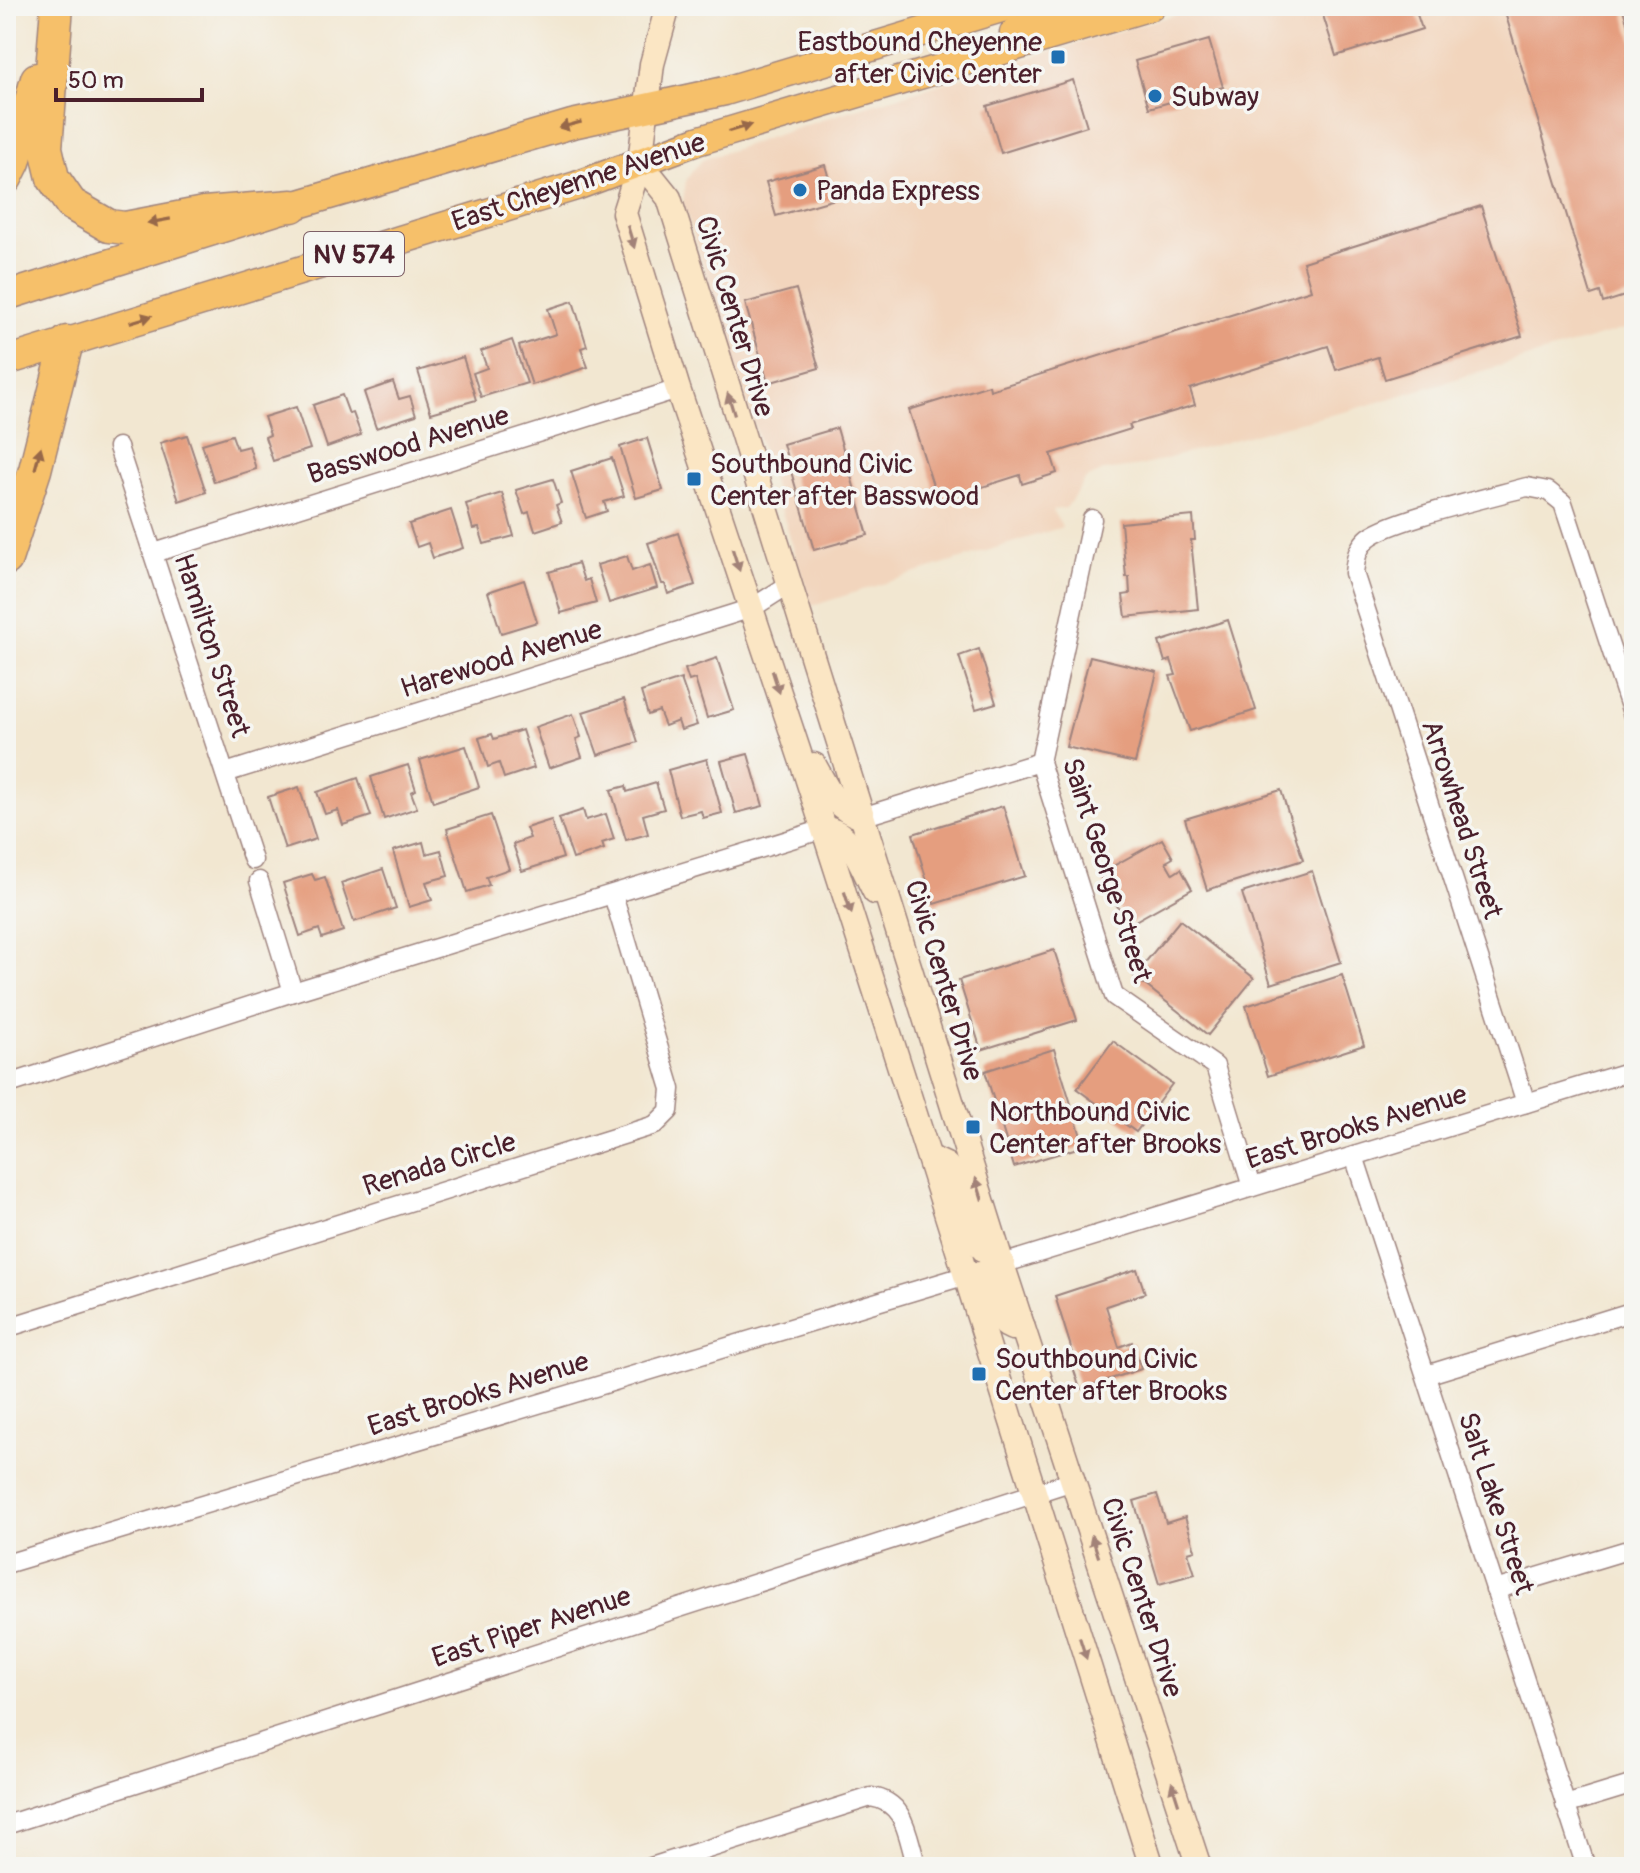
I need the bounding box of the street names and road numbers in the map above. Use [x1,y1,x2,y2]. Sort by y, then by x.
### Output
street label: East Cheyenne Avenue [447,125,710,240]
street label: Civic Center Drive [687,212,782,421]
road number: NV 574 [304,232,404,276]
street label: Basswood Avenue [303,398,514,493]
street label: Hamilton Street [165,549,258,742]
street label: Harewood Avenue [396,612,607,707]
street label: Arrowhead Street [1413,716,1510,924]
street label: Saint George Street [1054,754,1160,988]
street label: Civic Center Drive [896,876,991,1085]
street label: East Brooks Avenue [1242,1077,1471,1178]
street label: Renada Circle [359,1125,520,1204]
street label: East Brooks Avenue [364,1344,593,1445]
street label: Salt Lake Street [1450,1408,1542,1600]
street label: Civic Center Drive [1093,1493,1190,1702]
street label: East Piper Avenue [428,1579,636,1676]

